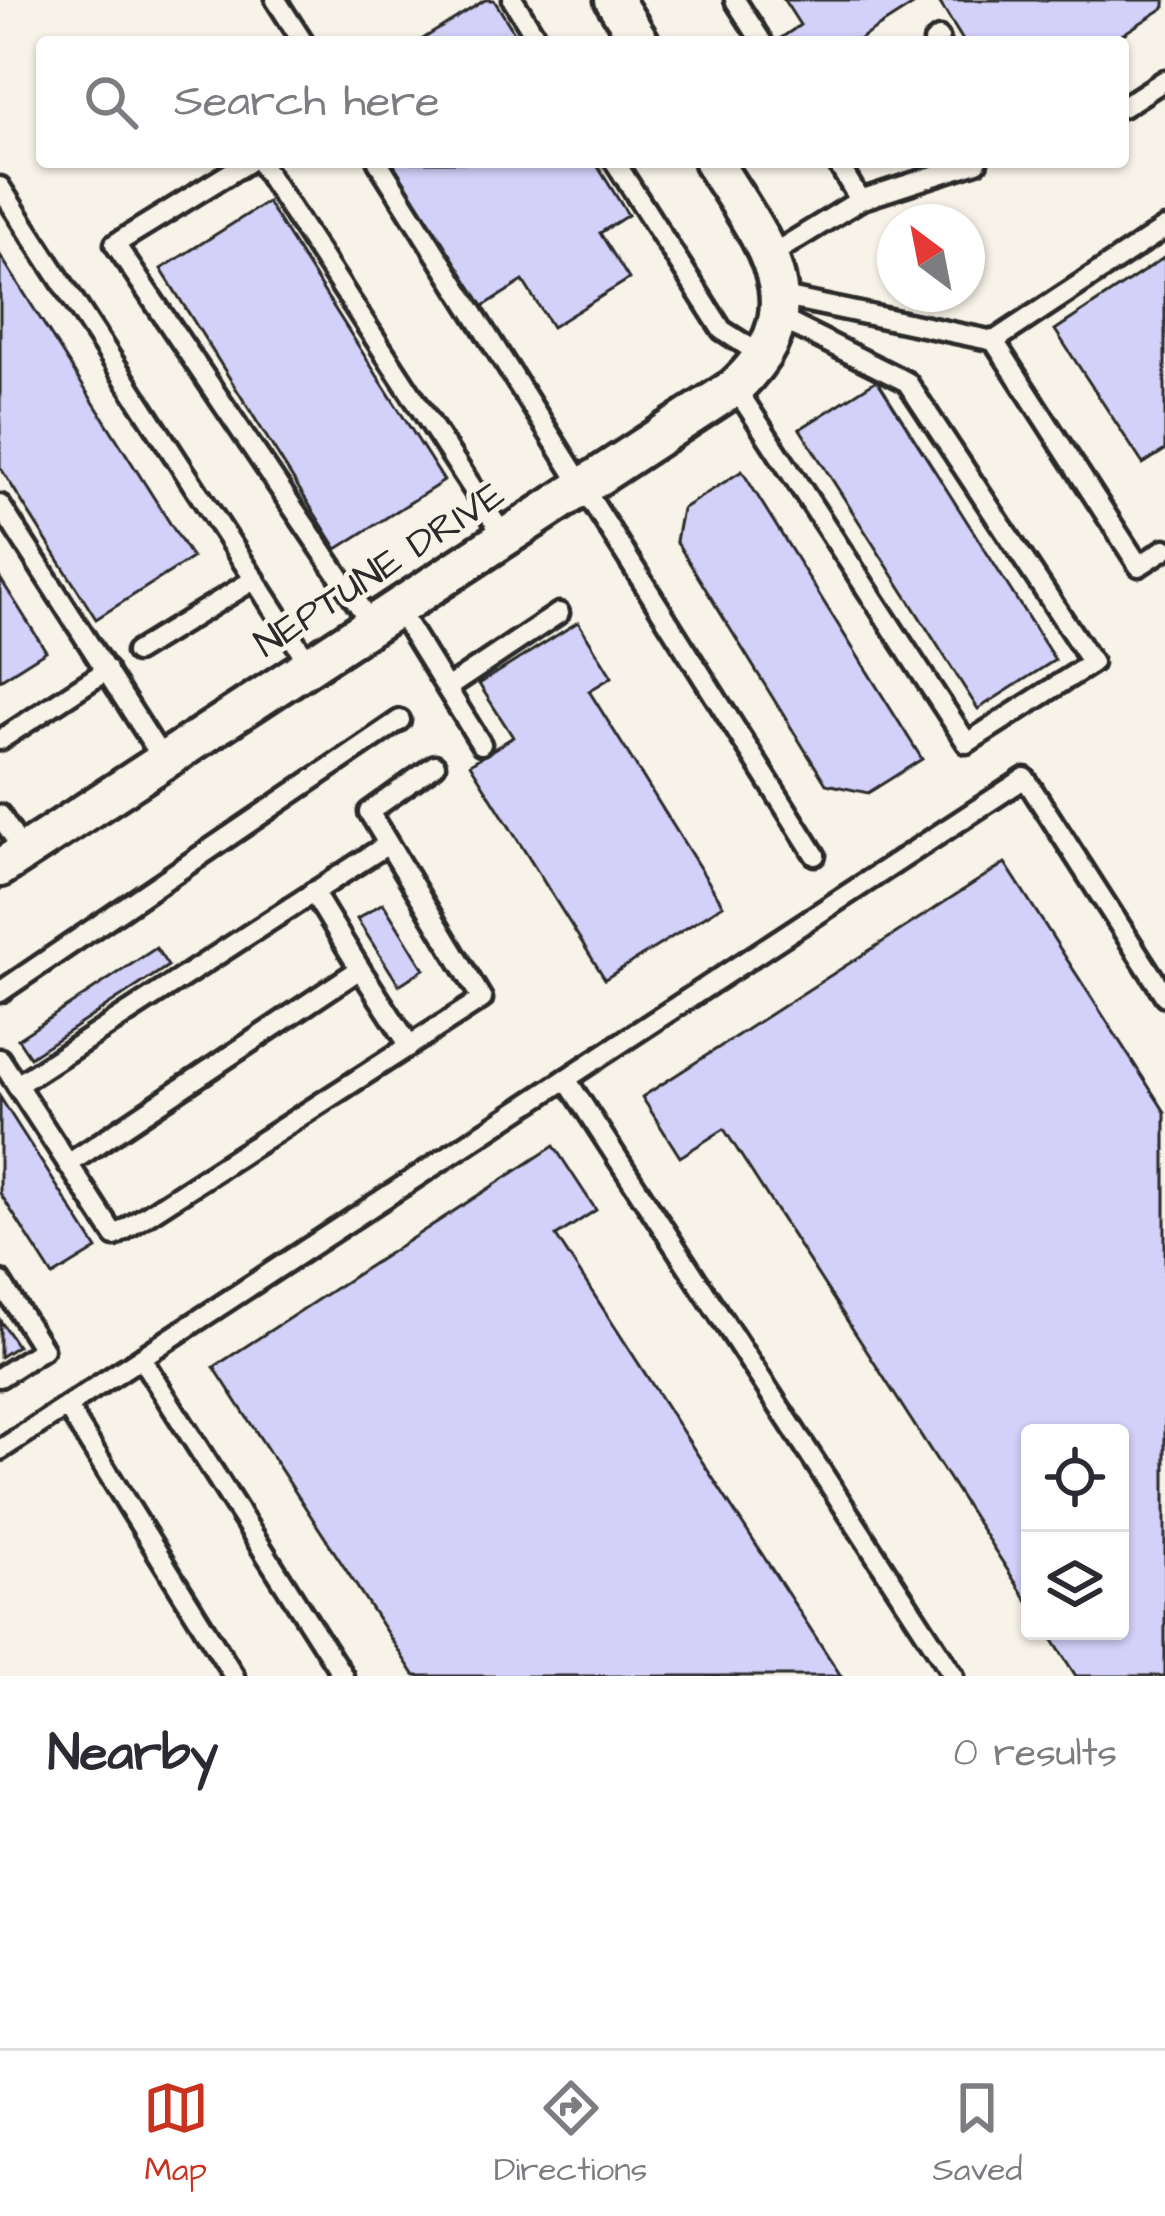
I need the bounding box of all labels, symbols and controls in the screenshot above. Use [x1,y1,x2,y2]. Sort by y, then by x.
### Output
search box [36,36,1129,168]
icon: search [78,69,144,135]
text: Search here [174,71,440,133]
north arrow [877,204,985,312]
street label: NEPTUNE DRIVE [244,469,516,671]
map controls [1021,1424,1129,1640]
button: locate [1021,1424,1129,1532]
button: layers [1021,1532,1129,1640]
text: Nearby [48,1719,218,1790]
text: 0 results [953,1727,1117,1781]
tab: Map [143,2075,209,2193]
tab: Directions [494,2075,647,2193]
tab: Saved [932,2075,1022,2193]

